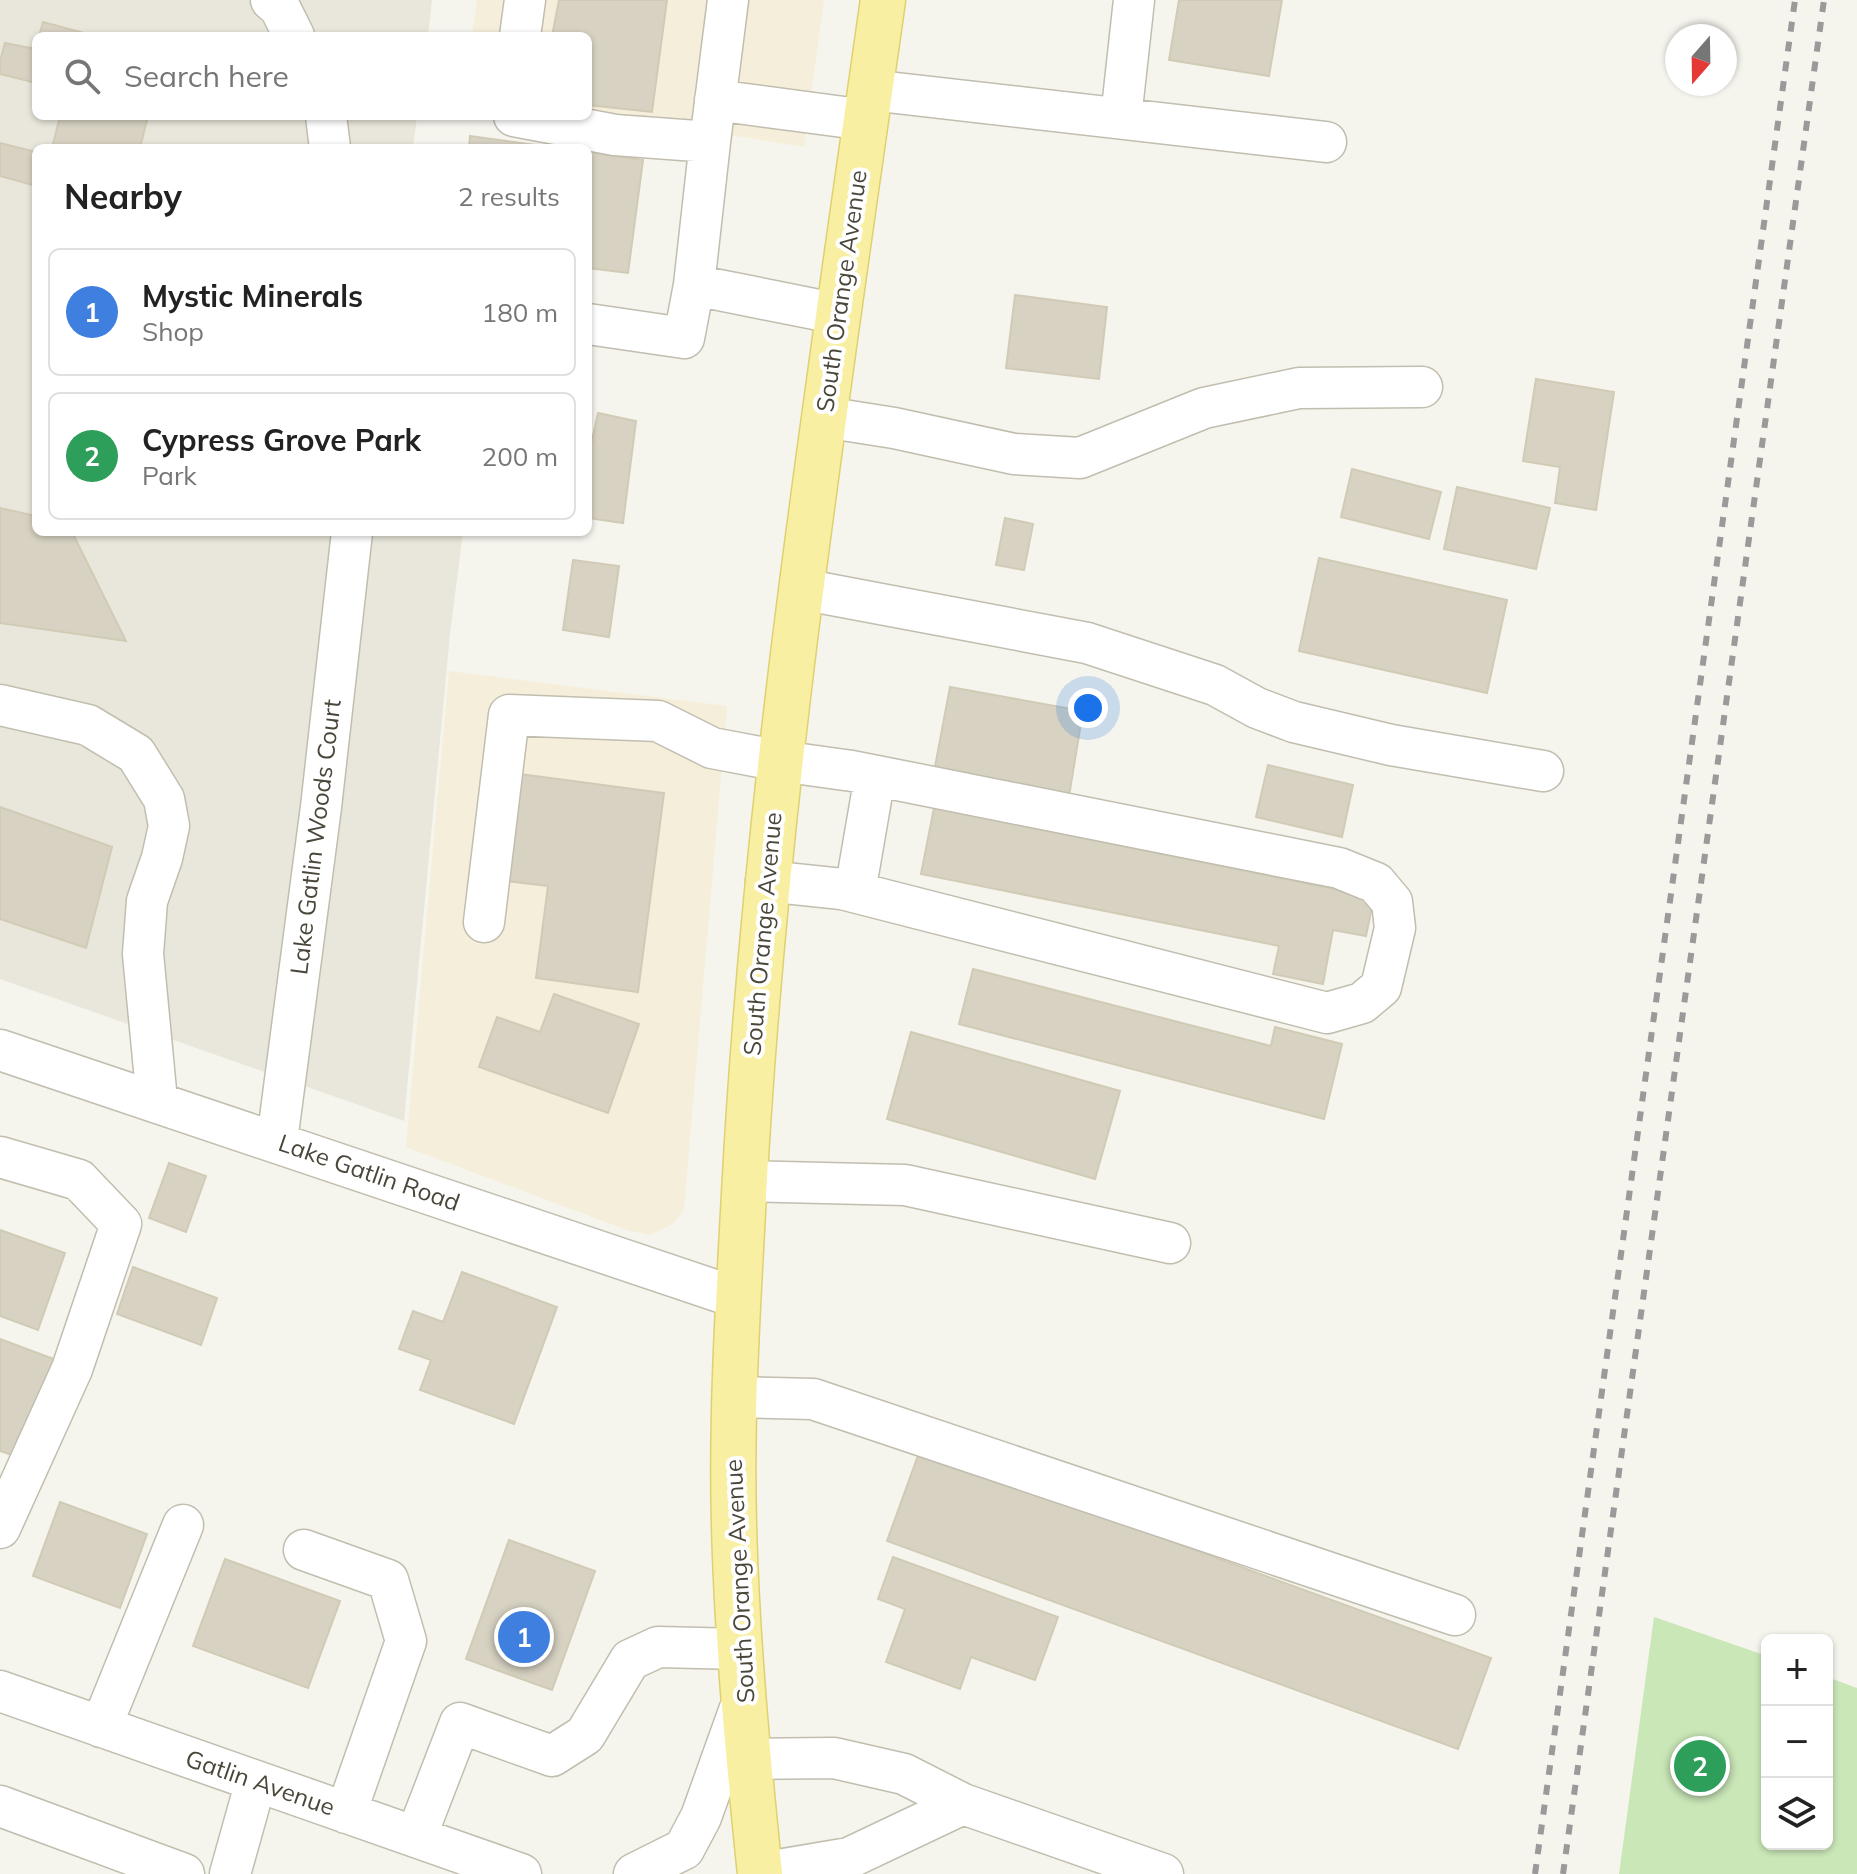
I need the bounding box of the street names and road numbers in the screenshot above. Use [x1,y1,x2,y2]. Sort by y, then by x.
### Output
street label: South Orange Avenue [809,168,873,414]
street label: Lake Gatlin Woods Court [283,698,347,976]
street label: South Orange Avenue [736,811,788,1057]
street label: Lake Gatlin Road [275,1127,464,1217]
street label: South Orange Avenue [718,1458,760,1704]
street label: Gatlin Avenue [182,1743,339,1822]

